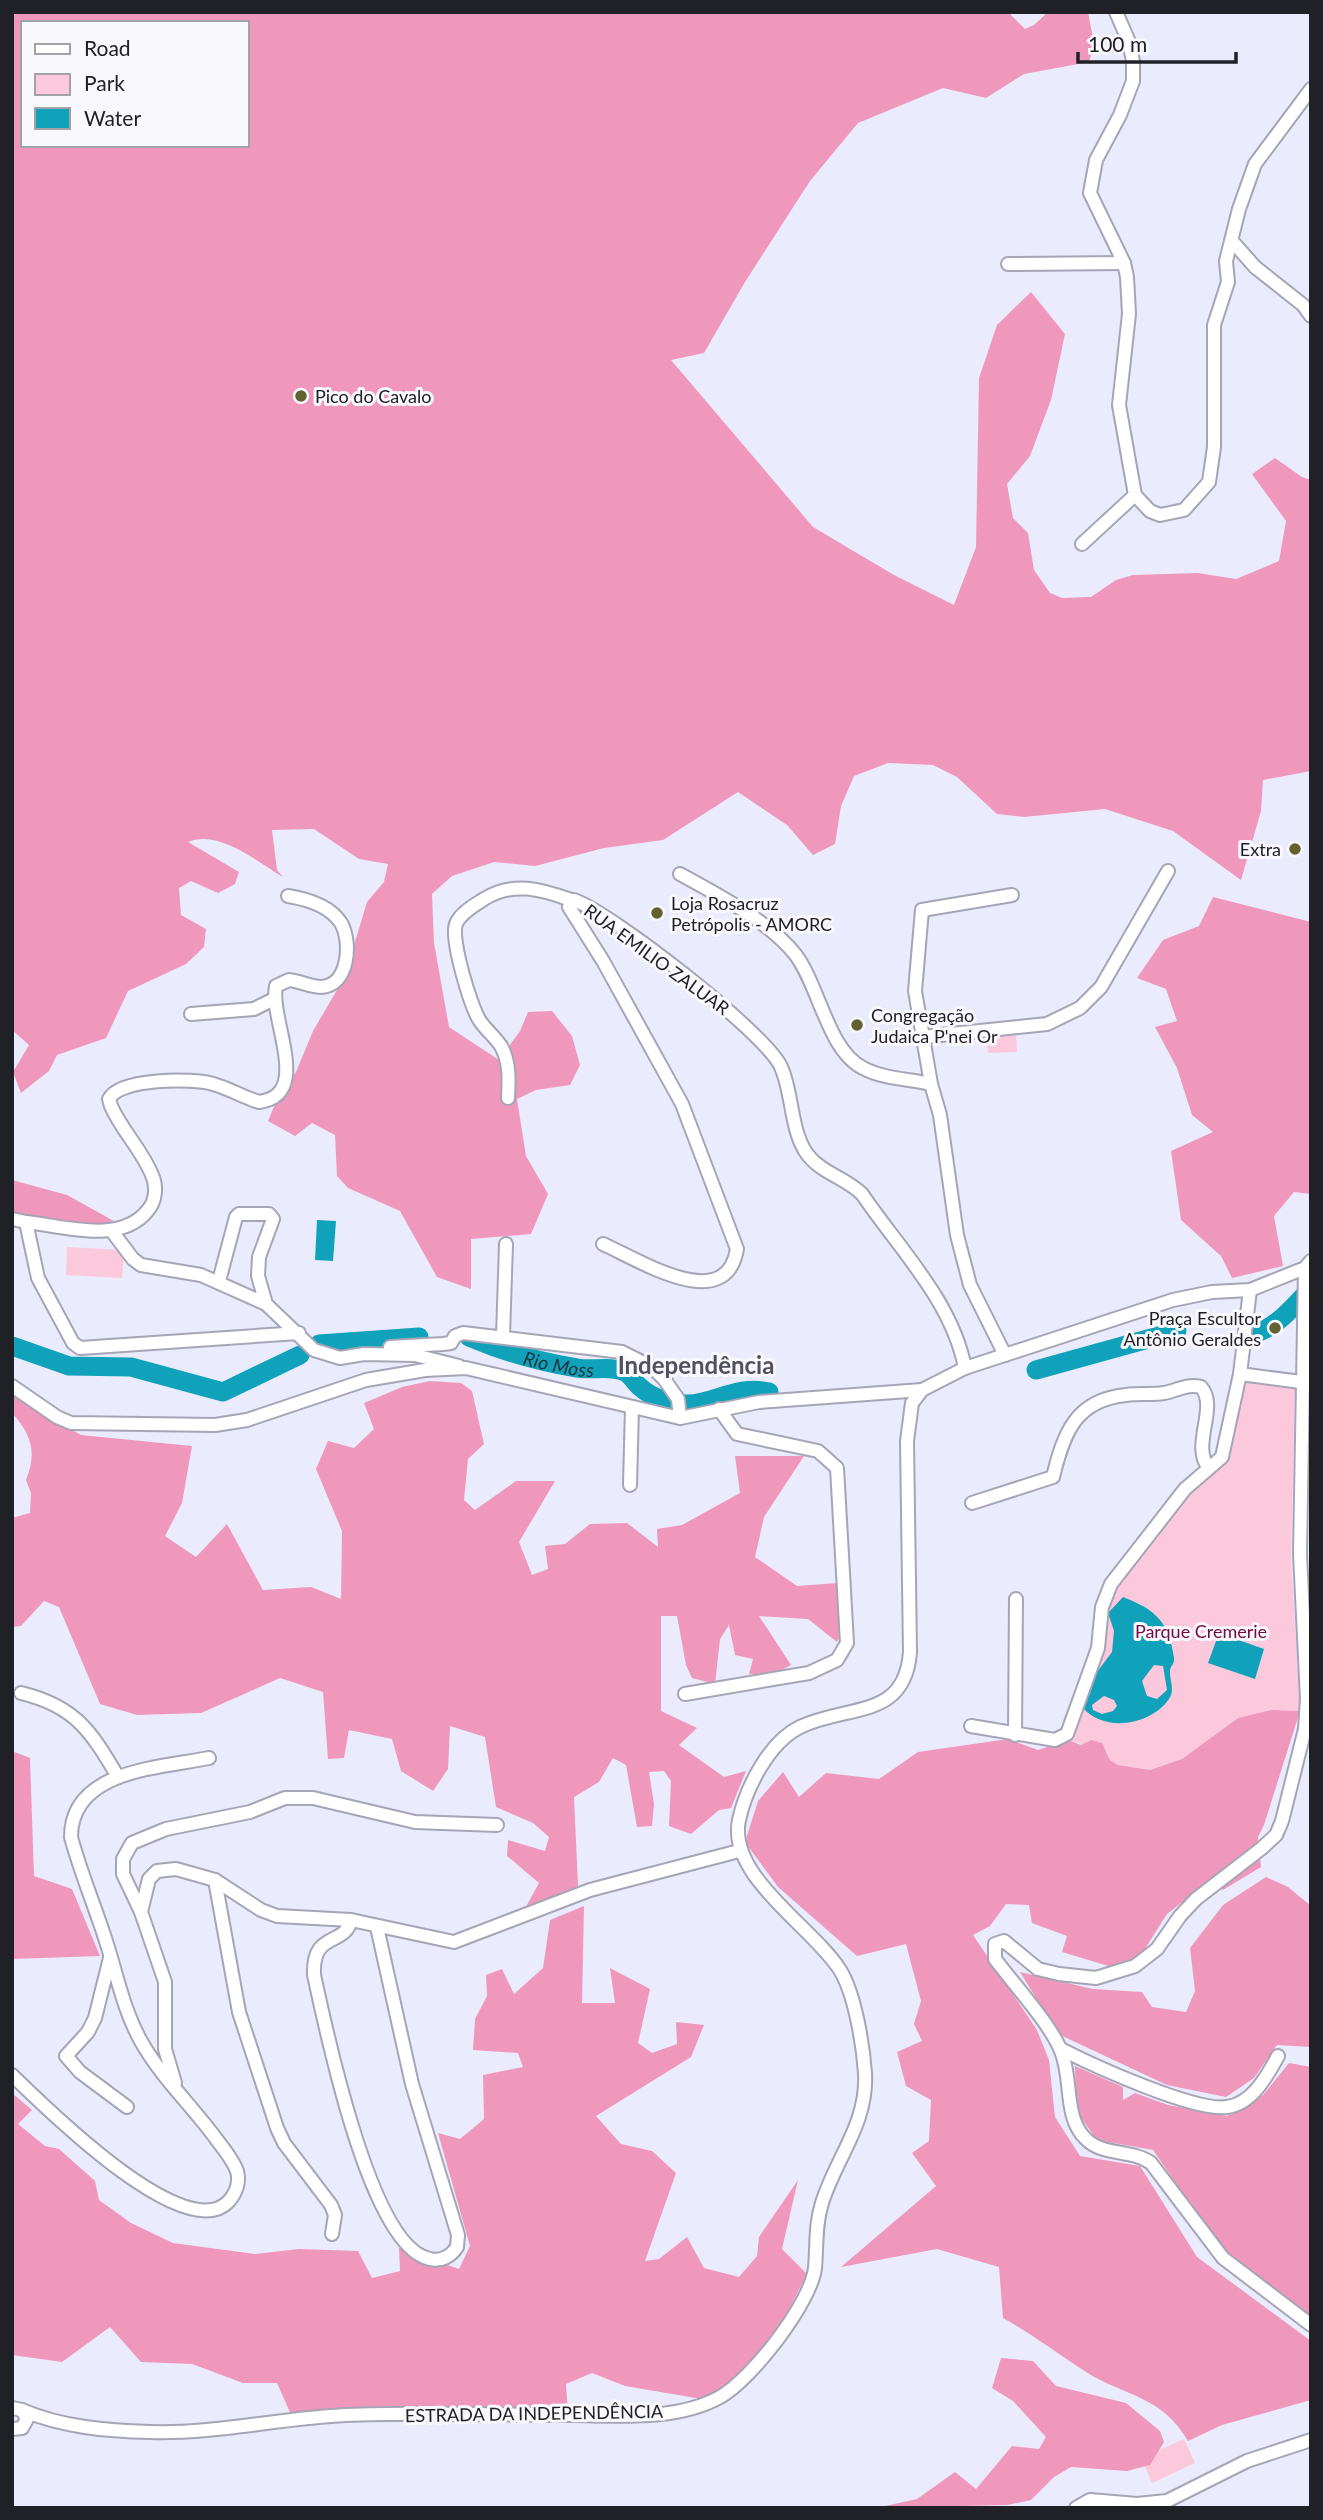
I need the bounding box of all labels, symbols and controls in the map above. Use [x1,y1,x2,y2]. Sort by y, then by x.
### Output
legend [21,21,248,147]
scale bar [1078,21,1236,65]
text: 100 m [1088,31,1147,56]
text: Road [84,35,131,60]
text: Park [84,70,125,95]
text: Water [84,105,141,130]
place label: Pico do Cavalo [315,385,432,407]
marker: Pico do Cavalo [293,388,309,404]
place label: Extra [1240,838,1281,860]
marker: Extra [1287,841,1303,857]
place label: Loja Rosacruz Petrópolis - AMORC [671,892,832,935]
street label: RUA EMILIO ZALUAR [580,899,734,1019]
marker: Loja Rosacruz Petrópolis - AMORC [649,905,665,921]
place label: Congregação Judaica P'nei Or [871,1004,998,1047]
marker: Congregação Judaica P'nei Or [849,1017,865,1033]
place label: Praça Escultor Antônio Geraldes [1124,1307,1261,1350]
marker: Praça Escultor Antônio Geraldes [1267,1320,1283,1336]
water label: Rio Moss [521,1345,594,1380]
district label: Independência [618,1350,774,1379]
park label: Parque Cremerie [1135,1620,1267,1642]
street label: ESTRADA DA INDEPENDÊNCIA [405,2400,664,2426]

